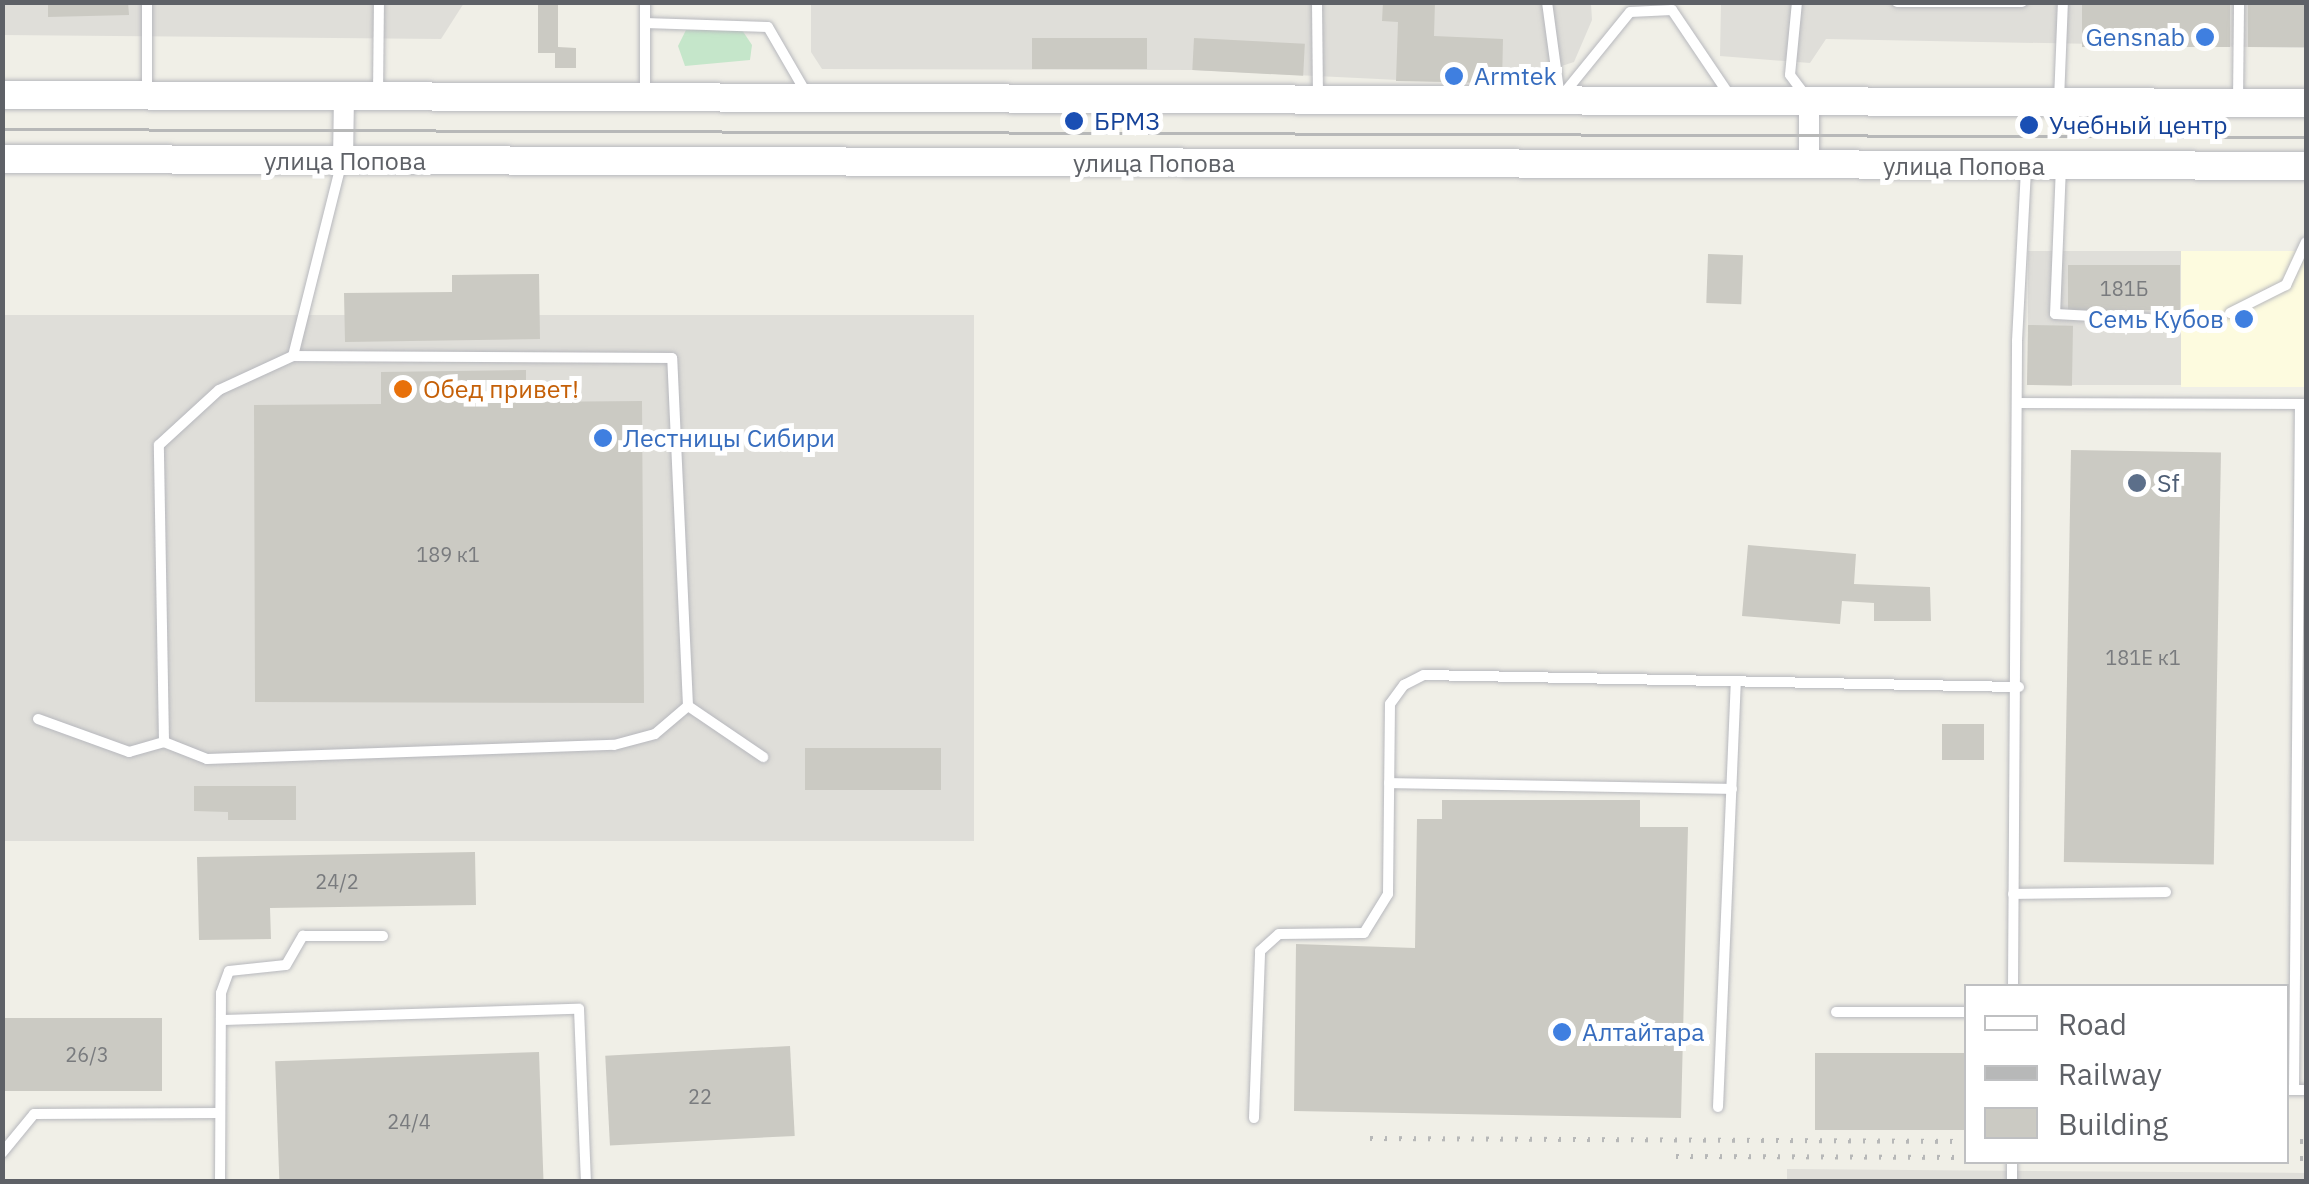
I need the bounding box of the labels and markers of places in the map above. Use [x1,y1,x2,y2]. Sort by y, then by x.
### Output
place label: Gensnab [2085,22,2185,52]
marker: Gensnab [2194,26,2216,48]
place label: Armtek [1474,61,1557,91]
marker: Armtek [1443,65,1465,87]
place label: БРМЗ [1094,106,1160,136]
marker: БРМЗ [1063,110,1085,132]
place label: Учебный центр [2049,110,2228,140]
marker: Учебный центр [2018,114,2040,136]
place label: Семь Кубов [2088,304,2224,334]
marker: Семь Кубов [2233,308,2255,330]
place label: Обед привет! [423,374,579,404]
marker: Обед привет! [392,378,414,400]
place label: Лестницы Сибири [623,423,835,453]
marker: Лестницы Сибири [592,427,614,449]
place label: Sf [2157,468,2180,498]
marker: Sf [2126,472,2148,494]
place label: Алтайтара [1582,1017,1705,1047]
marker: Алтайтара [1551,1021,1573,1043]

